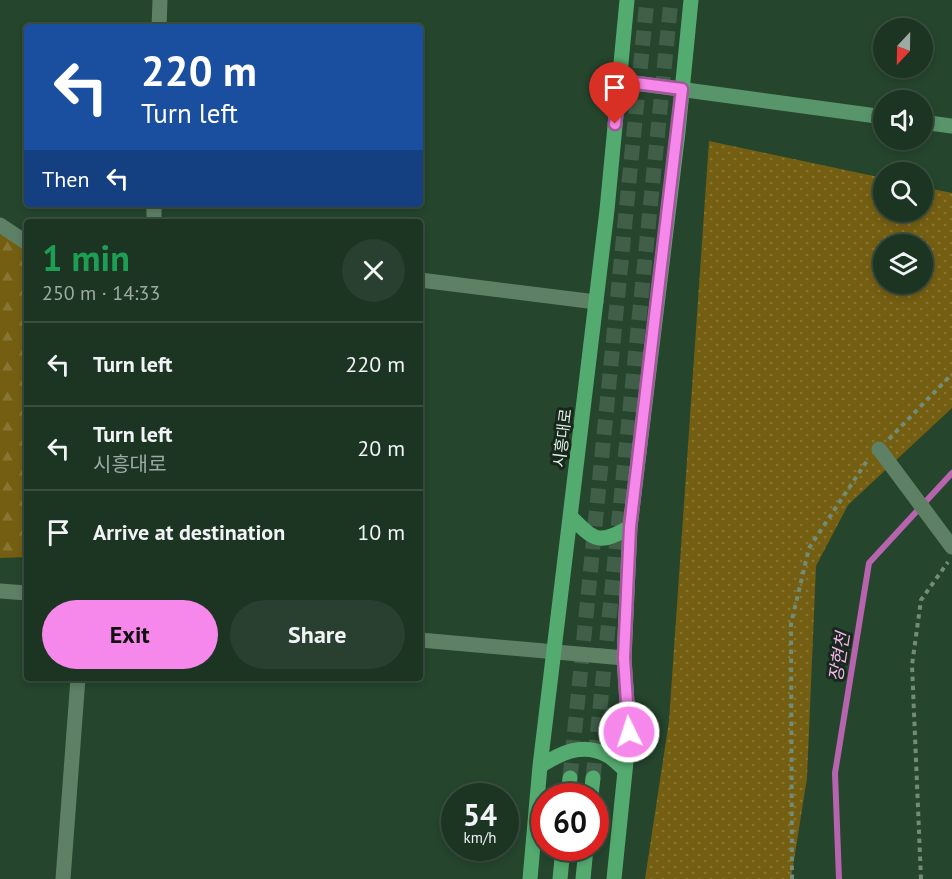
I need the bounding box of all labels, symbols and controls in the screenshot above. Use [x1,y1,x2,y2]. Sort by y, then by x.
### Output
north arrow [873,18,933,78]
map controls [873,18,933,294]
text: 220 m [141,43,257,98]
icon: left [42,48,120,126]
pin [589,62,640,124]
icon: arrive [598,71,631,104]
button: sound [873,90,933,150]
text: Turn left [141,96,238,130]
icon: left [101,162,134,195]
button: search [873,162,933,222]
text: Then [42,165,89,193]
text: 1 min [42,234,130,281]
button: layers [873,234,933,294]
button: close [342,239,405,302]
text: 250 m · 14:33 [42,280,160,306]
icon: left [42,348,75,381]
text: Turn left [93,350,173,378]
text: 220 m [345,350,405,378]
street label: 시흥대로 [548,407,576,468]
text: Turn left [93,420,173,448]
icon: left [42,432,75,465]
text: 20 m [357,434,405,462]
text: 시흥대로 [93,451,167,477]
icon: arrive [42,516,75,549]
text: Arrive at destination [93,518,285,546]
text: 10 m [357,518,405,546]
button: Exit [42,600,218,669]
button: Share [230,600,405,669]
water label: 장현천 [824,628,855,683]
position arrow [597,700,661,764]
speed limit sign: 60 [531,783,609,861]
text: 54 [463,795,497,834]
text: km/h [464,828,496,847]

